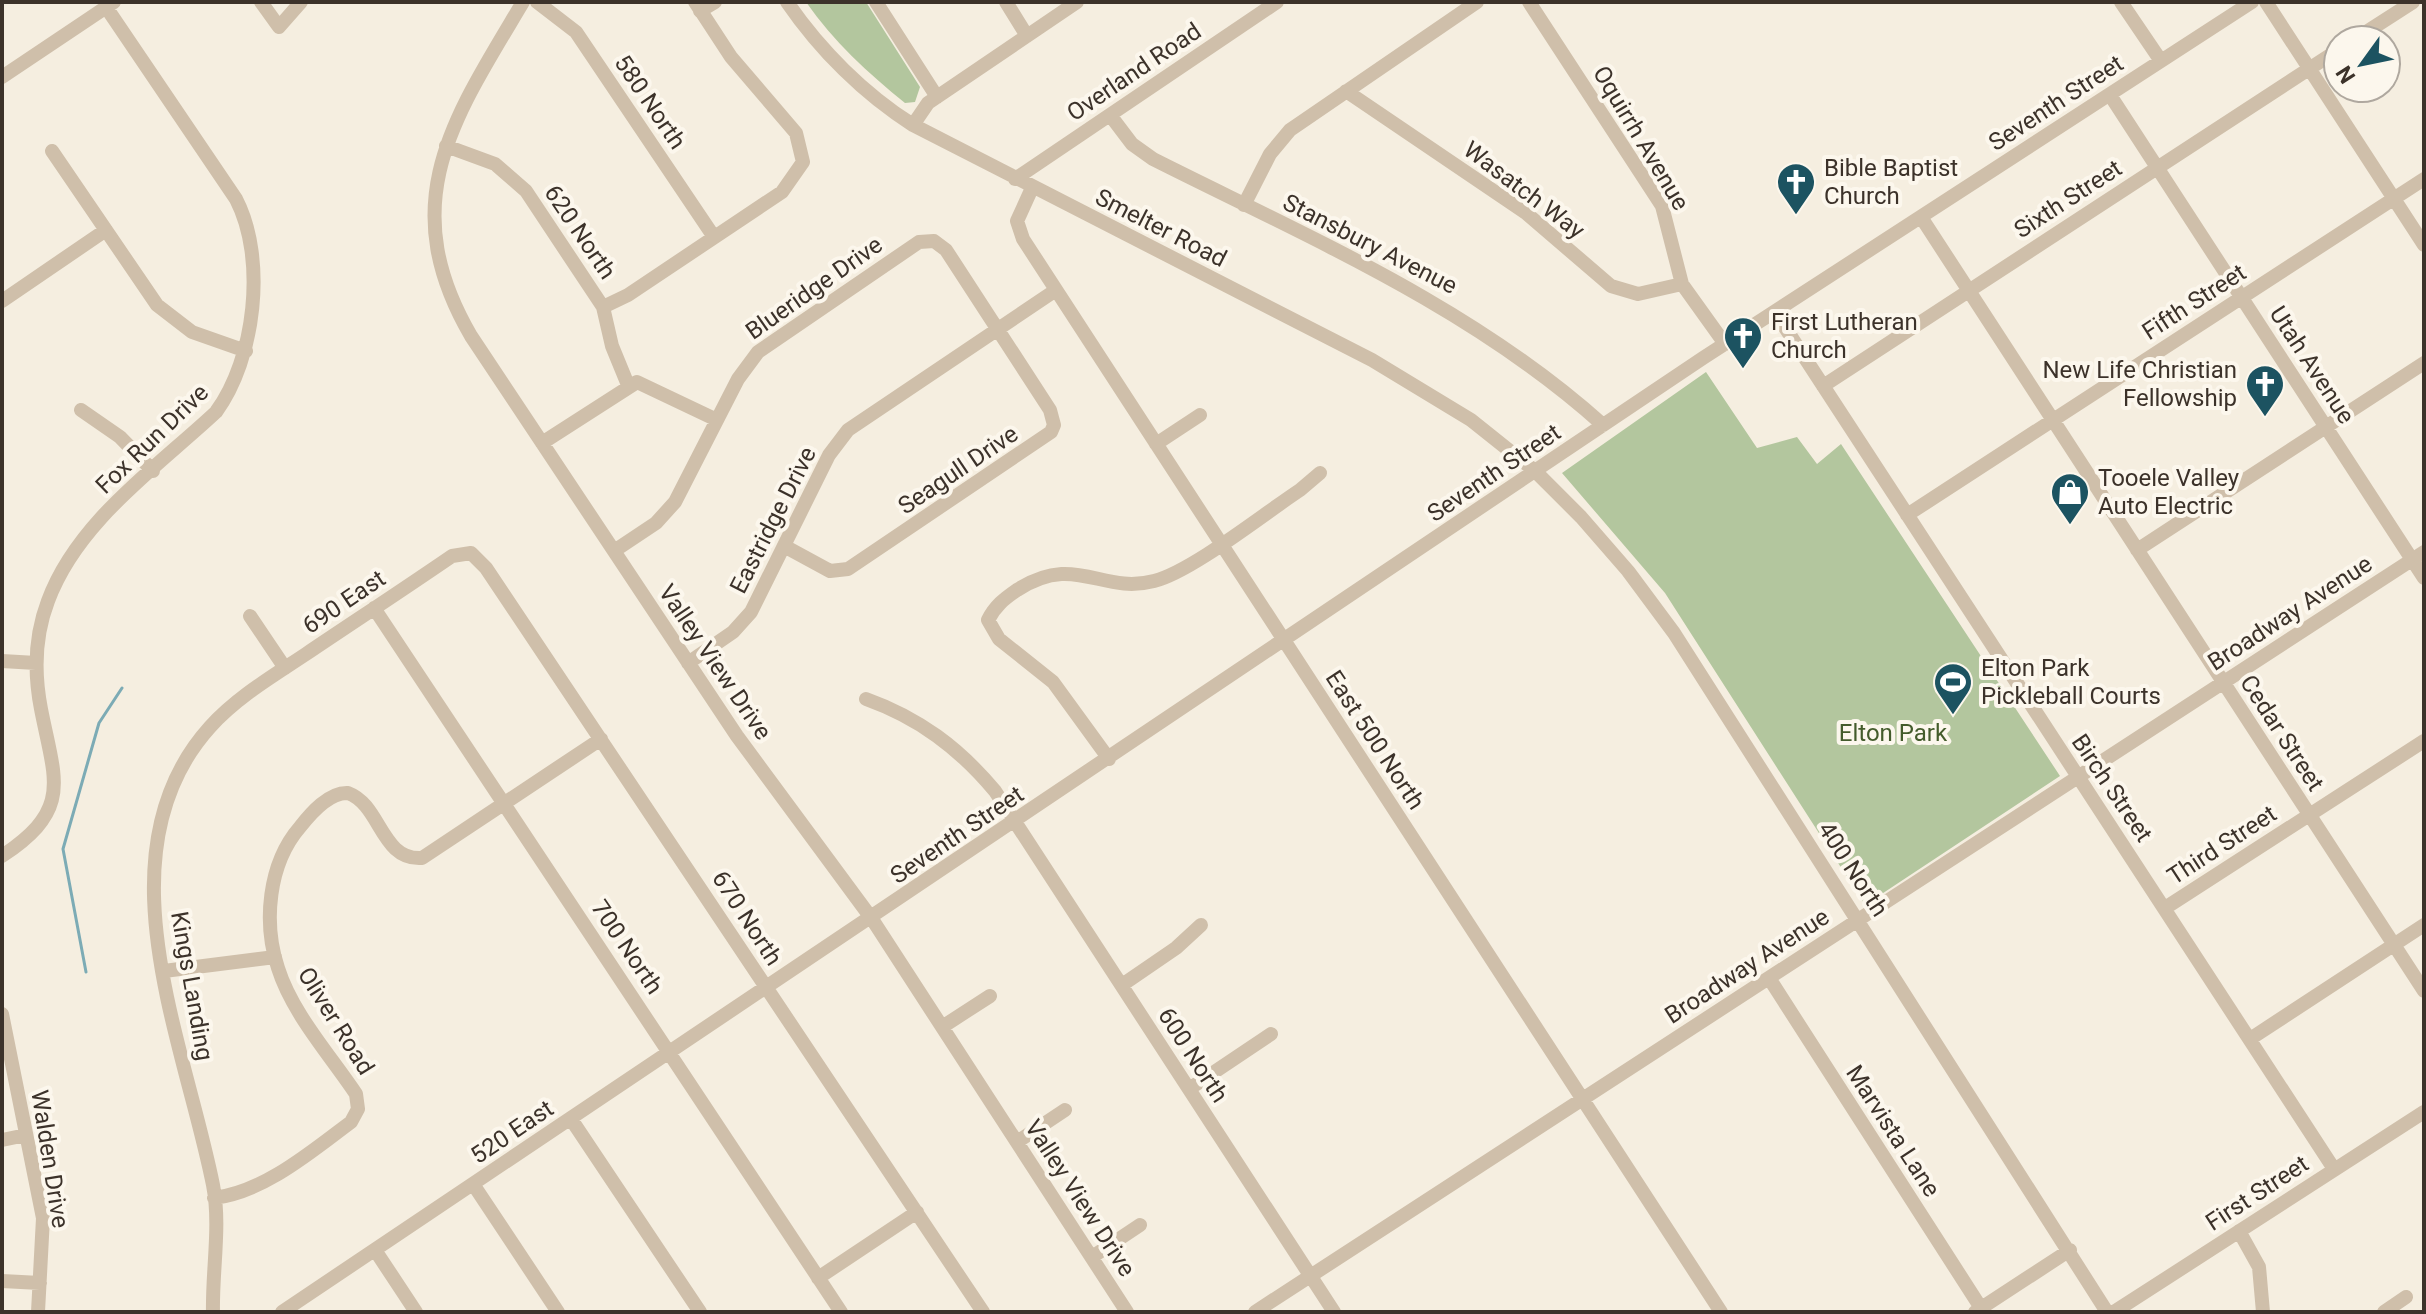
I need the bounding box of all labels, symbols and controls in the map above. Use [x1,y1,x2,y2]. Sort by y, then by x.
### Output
street label: Overland Road [1062,17,1206,127]
north arrow [2322,24,2402,104]
street label: Seventh Street [1984,49,2129,157]
street label: 580 North [608,50,692,154]
street label: Oquirrh Avenue [1587,61,1695,215]
text: N [2331,61,2360,88]
street label: Wasatch Way [1458,135,1590,245]
place label: Bible Baptist Church [1824,154,1958,210]
street label: Sixth Street [2009,154,2127,244]
church icon: Bible Baptist Church [1775,161,1817,216]
street label: 620 North [538,180,622,284]
street label: Smelter Road [1091,183,1231,273]
street label: Stansbury Avenue [1278,188,1462,300]
street label: Blueridge Drive [740,231,888,345]
street label: Fifth Street [2137,258,2251,346]
street label: Utah Avenue [2264,301,2360,429]
place label: First Lutheran Church [1771,308,1918,364]
church icon: First Lutheran Church [1722,315,1764,370]
place label: New Life Christian Fellowship [2042,356,2237,412]
church icon: New Life Christian Fellowship [2244,363,2286,418]
street label: Fox Run Drive [90,378,214,500]
street label: Seventh Street [1422,418,1566,528]
street label: Seagull Drive [893,420,1023,520]
street label: Eastridge Drive [724,442,822,598]
place label: Tooele Valley Auto Electric [2098,464,2240,520]
shop icon: Tooele Valley Auto Electric [2049,471,2091,526]
street label: Broadway Avenue [2203,550,2377,676]
street label: 690 East [297,564,391,640]
street label: Valley View Drive [653,579,777,745]
place label: Elton Park Pickleball Courts [1981,654,2161,710]
sports icon: Elton Park Pickleball Courts [1932,661,1974,716]
street label: East 500 North [1320,665,1430,815]
street label: Cedar Street [2234,670,2330,796]
park label: Elton Park [1839,719,1948,747]
street label: Birch Street [2066,729,2158,847]
street label: Seventh Street [885,780,1029,890]
street label: Third Street [2162,799,2282,891]
street label: 400 North [1812,816,1894,922]
street label: 670 North [706,865,788,971]
street label: 700 North [585,895,669,999]
street label: Broadway Avenue [1660,903,1834,1029]
street label: Kings Landing [165,909,219,1063]
street label: Oliver Road [292,962,380,1080]
street label: 600 North [1152,1002,1234,1108]
street label: Marvista Lane [1840,1060,1946,1202]
street label: Walden Drive [25,1088,75,1230]
street label: 520 East [465,1094,559,1170]
street label: Valley View Drive [1019,1114,1141,1282]
street label: First Street [2200,1149,2314,1237]

